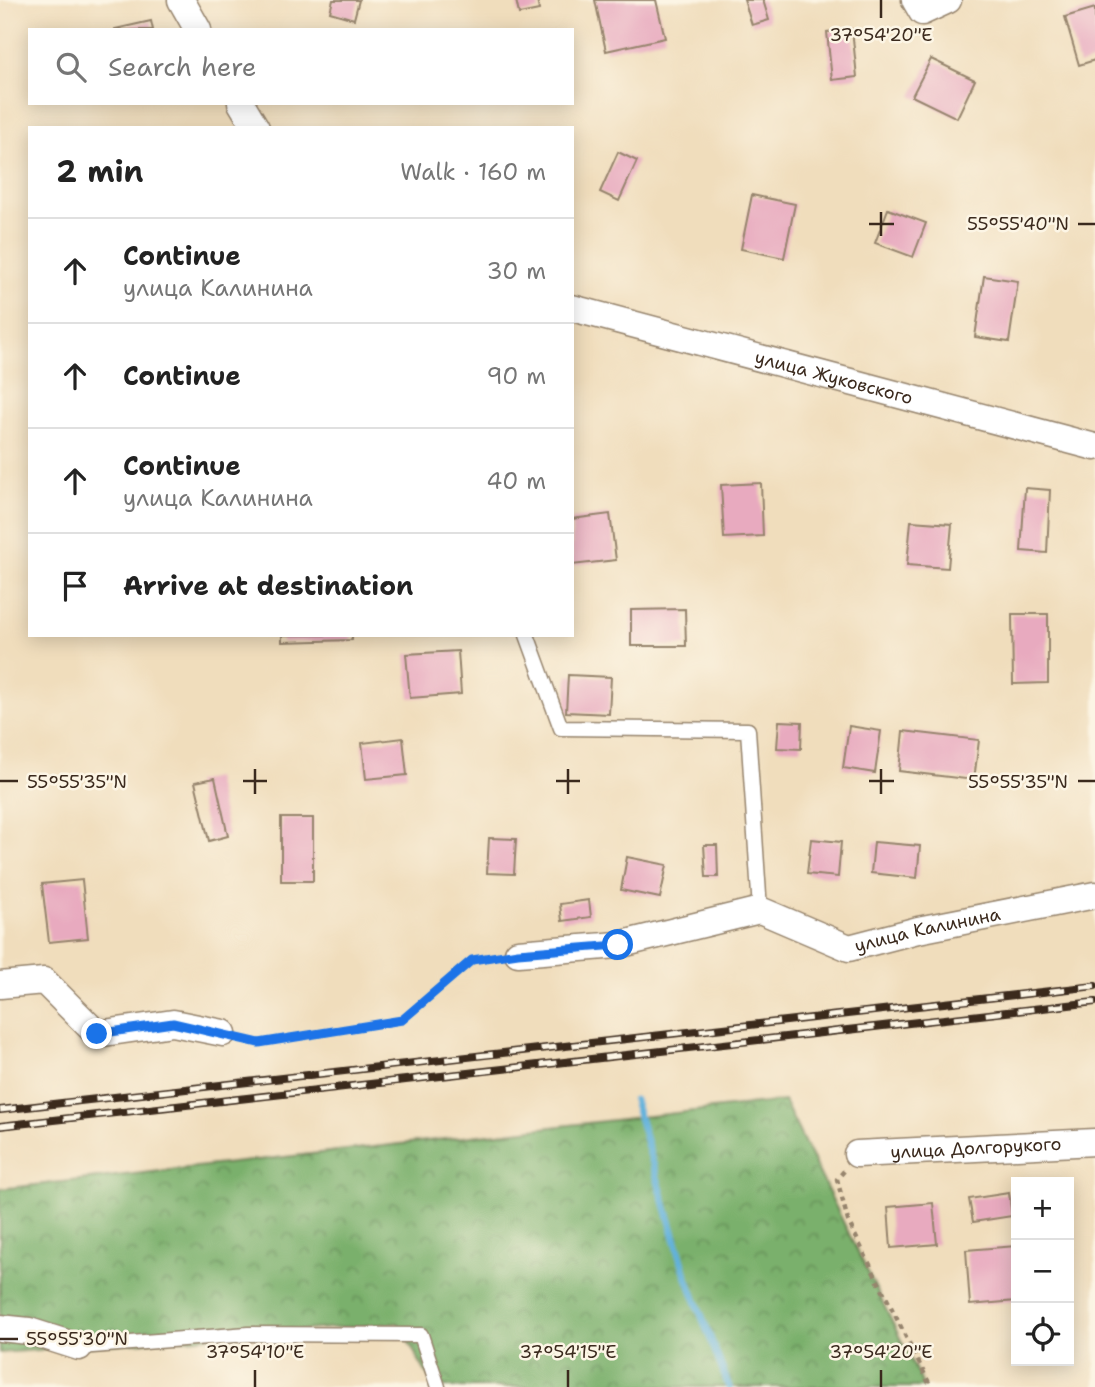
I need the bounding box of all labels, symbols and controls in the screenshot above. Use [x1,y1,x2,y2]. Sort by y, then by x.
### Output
text: 37°54'20"E [829,23,933,47]
search box [28,28,574,105]
icon: search [52,48,90,86]
text: Search here [108,49,257,84]
text: 2 min [56,151,143,192]
text: Walk · 160 m [400,157,546,187]
text: 55°55'40"N [967,212,1069,236]
text: Continue [123,238,241,273]
icon: ahead [56,252,94,290]
text: 30 m [487,256,546,286]
text: улица Калинина [123,273,313,303]
street label: улица Жуковского [752,345,915,410]
icon: ahead [56,357,94,395]
text: Continue [123,358,241,393]
text: 90 m [486,361,546,391]
text: Continue [123,448,241,483]
icon: ahead [56,462,94,500]
text: 40 m [486,466,546,496]
text: улица Калинина [123,483,313,513]
icon: arrive [56,567,94,605]
text: Arrive at destination [123,568,413,603]
text: 55°55'35"N [27,770,127,794]
text: 55°55'35"N [968,770,1068,794]
street label: улица Калинина [852,902,1002,958]
route start [602,929,633,960]
route end [81,1018,112,1049]
street label: улица Долгорукого [890,1132,1062,1164]
map controls [1011,1177,1074,1366]
button: + [1011,1177,1074,1240]
button: − [1011,1240,1074,1303]
button: locate [1011,1303,1074,1366]
text: 55°55'30"N [26,1327,128,1351]
text: 37°54'10"E [206,1340,304,1364]
text: 37°54'15"E [519,1340,617,1364]
text: 37°54'20"E [829,1340,933,1364]

